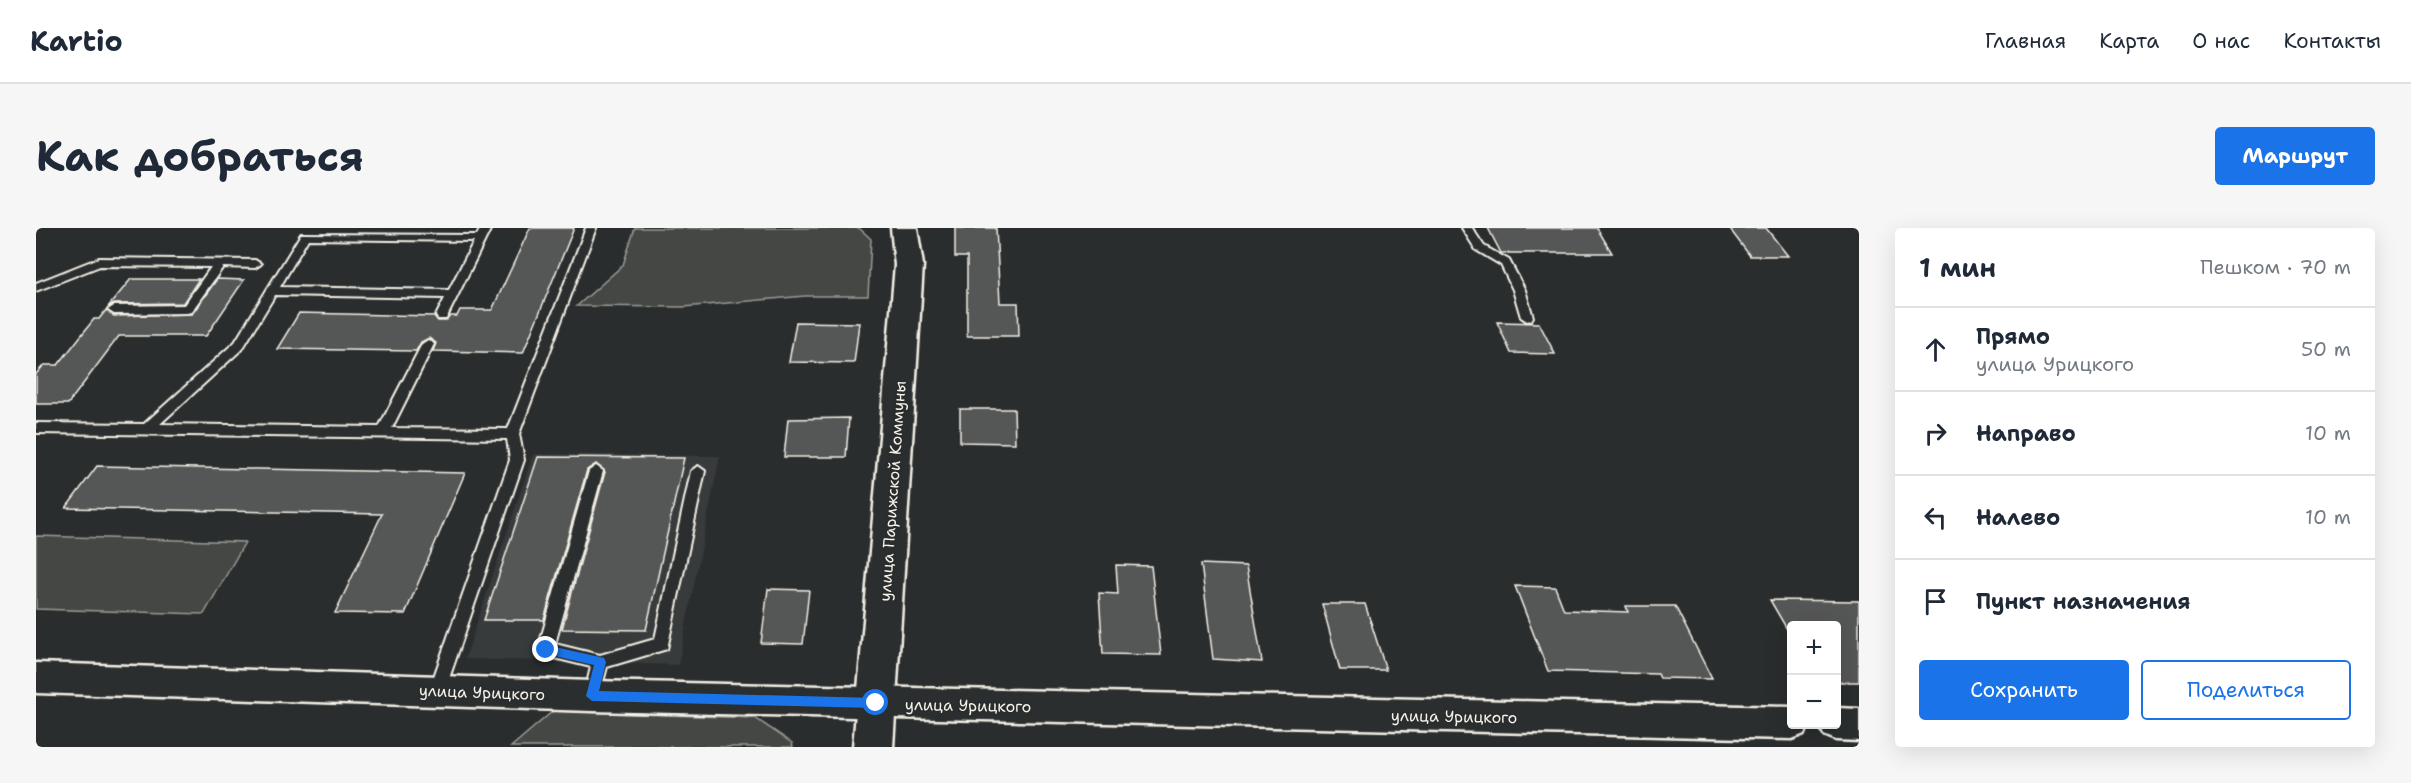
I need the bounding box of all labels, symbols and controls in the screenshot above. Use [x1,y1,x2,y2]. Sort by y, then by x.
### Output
text: Kartio [30,22,123,60]
text: Главная [1985,27,2066,55]
text: Карта [2099,27,2159,55]
text: О нас [2192,27,2250,55]
text: Контакты [2283,27,2381,55]
button: Маршрут [2215,127,2375,185]
text: Как добраться [36,128,364,184]
text: 1 мин [1919,250,1996,285]
text: Пешком · 70 m [2200,254,2351,280]
text: Прямо [1976,322,2050,351]
icon: ahead [1919,333,1952,366]
text: 50 m [2301,336,2351,362]
text: улица Урицкого [1976,351,2134,377]
street label: улица Парижской Коммуны [874,380,911,602]
icon: right [1919,417,1952,450]
text: Направо [1976,419,2076,448]
text: 10 m [2305,420,2351,446]
icon: left [1919,501,1952,534]
text: Налево [1976,503,2060,532]
text: 10 m [2305,504,2351,530]
icon: arrive [1919,585,1952,618]
text: Пункт назначения [1976,587,2190,616]
map controls [1787,621,1841,729]
button: + [1787,621,1841,675]
route end [532,636,558,662]
button: Сохранить [1919,660,2129,720]
button: Поделиться [2141,660,2351,720]
button: − [1787,675,1841,729]
street label: улица Урицкого [418,680,546,705]
route start [862,689,888,715]
street label: улица Урицкого [905,694,1031,717]
street label: улица Урицкого [1391,705,1517,728]

